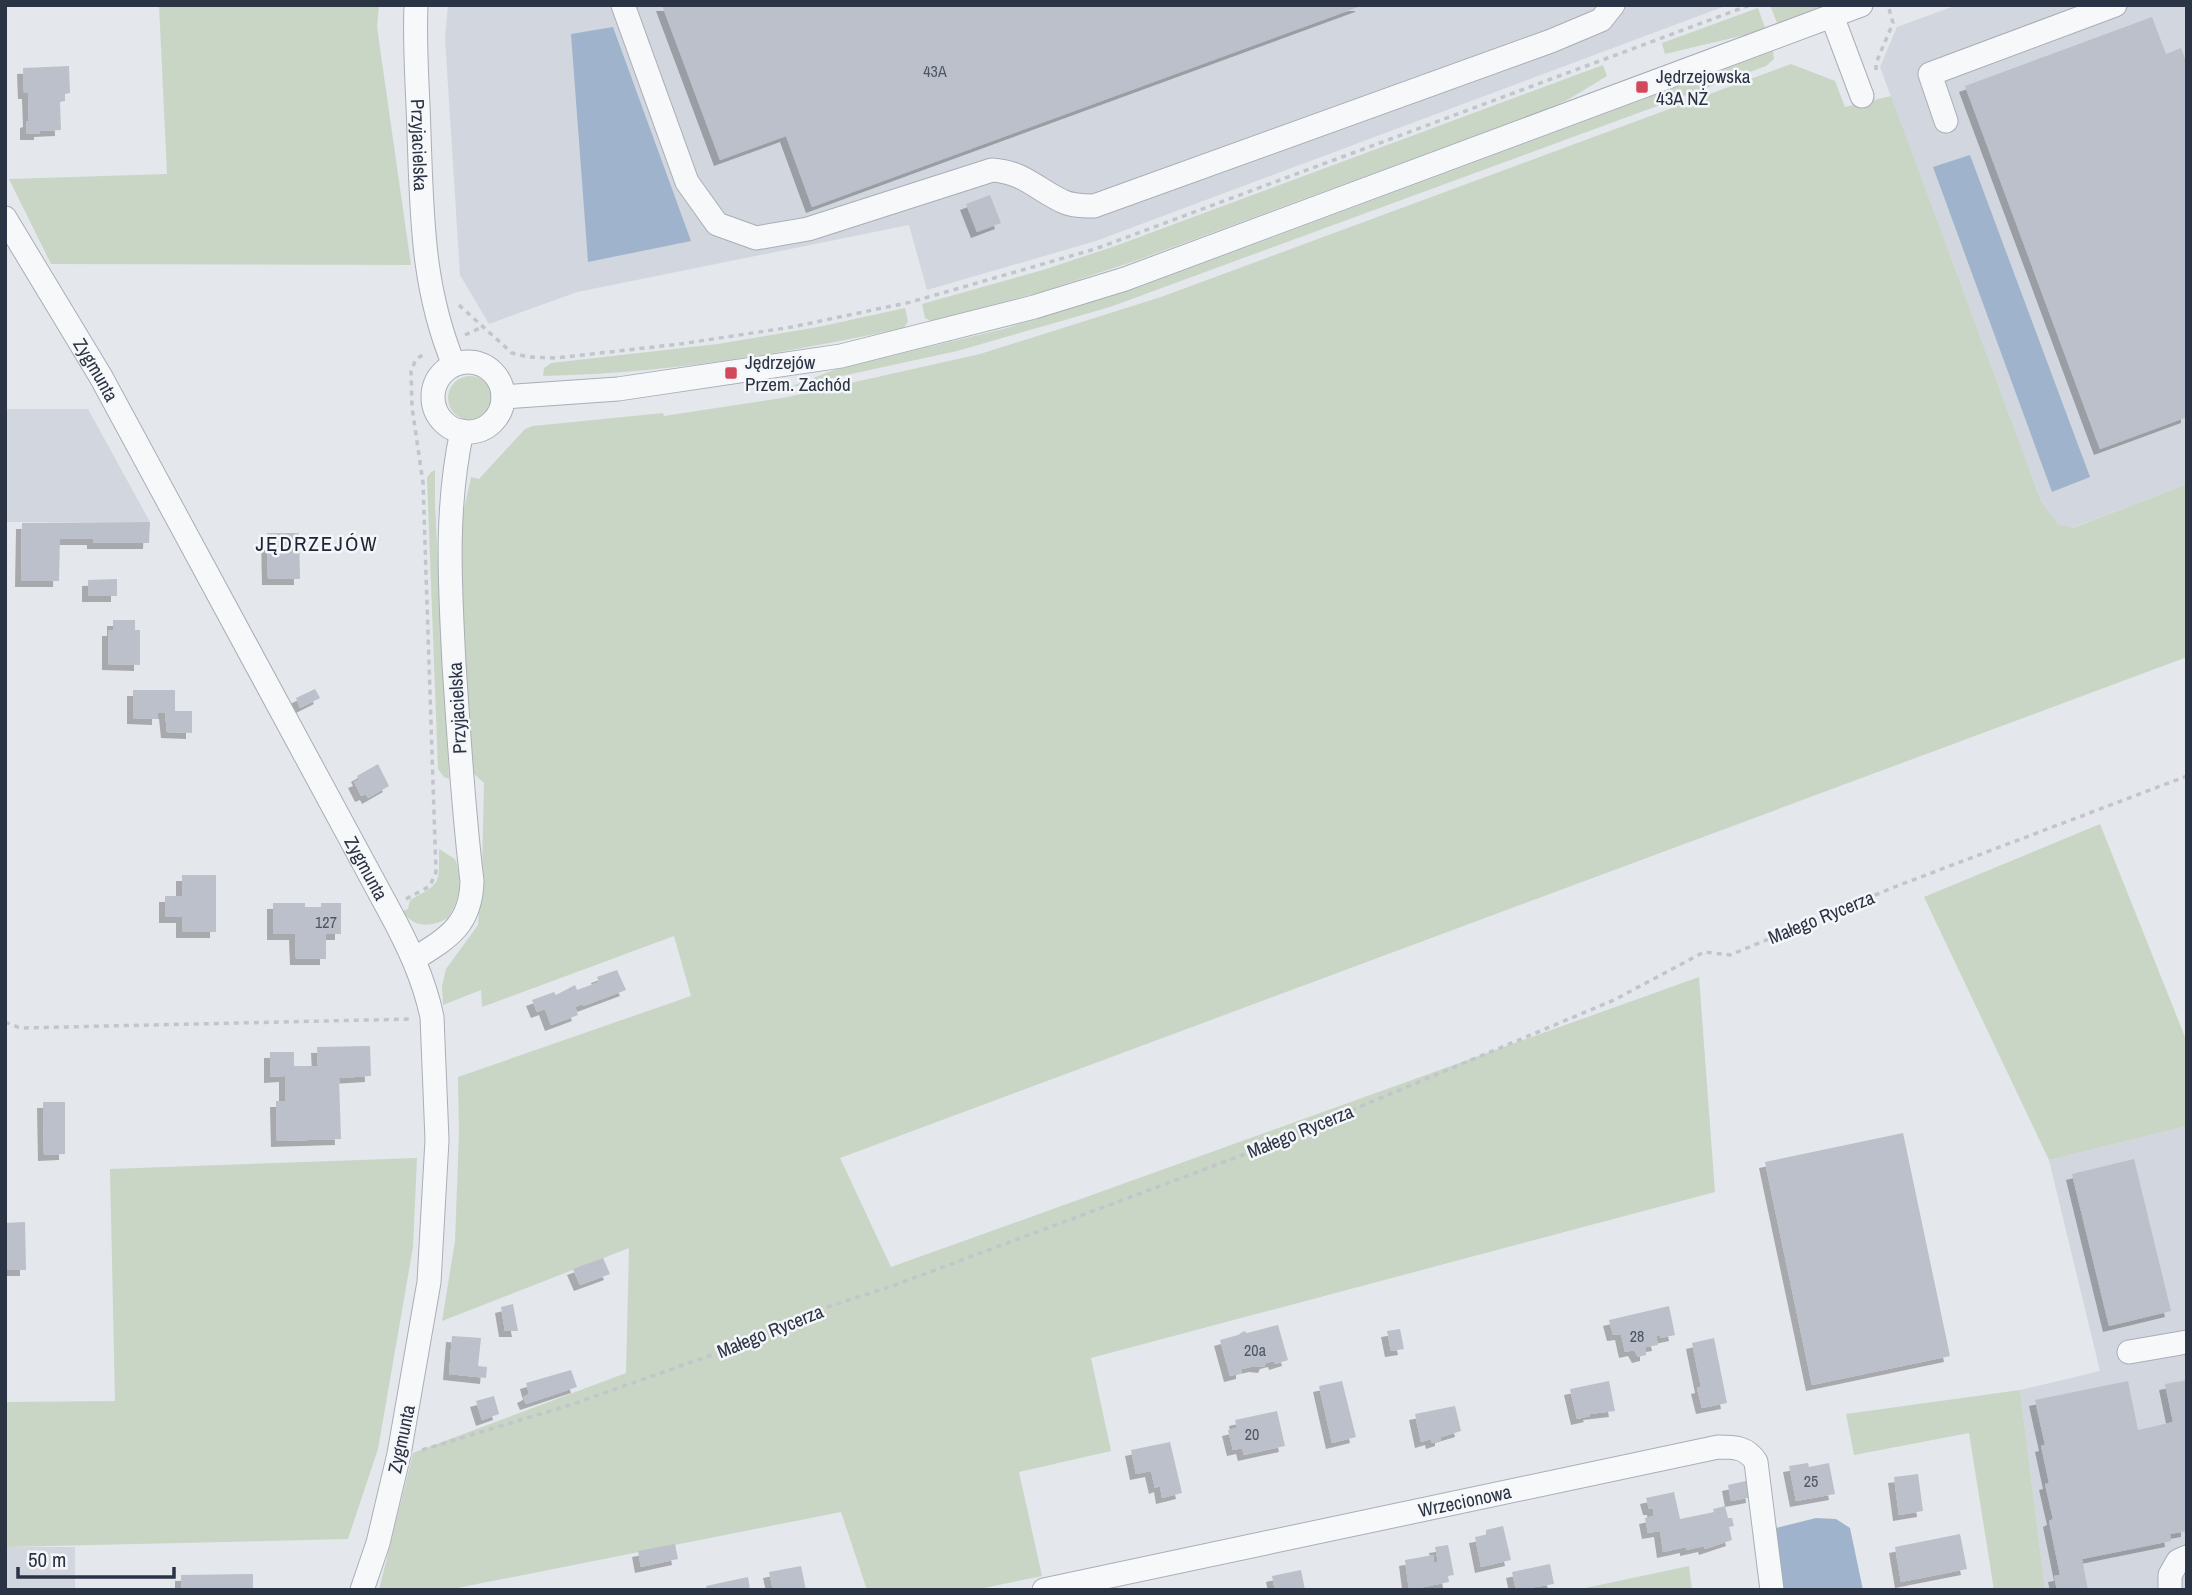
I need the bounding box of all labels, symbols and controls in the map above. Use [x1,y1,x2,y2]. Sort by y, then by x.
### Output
house number: 43A [923,60,947,82]
place label: Jędrzejowska 43A NŻ [1656,63,1751,111]
marker: Jędrzejowska 43A NŻ [1634,79,1650,95]
street label: Przyjacielska [405,98,434,192]
street label: Zygmunta [67,333,125,406]
place label: Jędrzejów Przem. Zachód [745,349,851,397]
marker: Jędrzejów Przem. Zachód [723,365,739,381]
district label: JĘDRZEJÓW [255,529,379,558]
street label: Przyjacielska [442,661,472,755]
street label: Zygmunta [338,831,394,905]
street label: Małego Rycerza [1764,884,1878,950]
house number: 127 [315,911,337,933]
street label: Małego Rycerza [1243,1098,1357,1164]
street label: Małego Rycerza [713,1298,827,1364]
house number: 28 [1630,1325,1644,1347]
house number: 20a [1244,1339,1267,1361]
street label: Zygmunta [381,1402,421,1476]
house number: 20 [1245,1423,1259,1445]
house number: 25 [1804,1470,1818,1492]
street label: Wrzecionowa [1416,1478,1514,1523]
scale bar [18,1536,173,1580]
text: 50 m [28,1545,66,1574]

